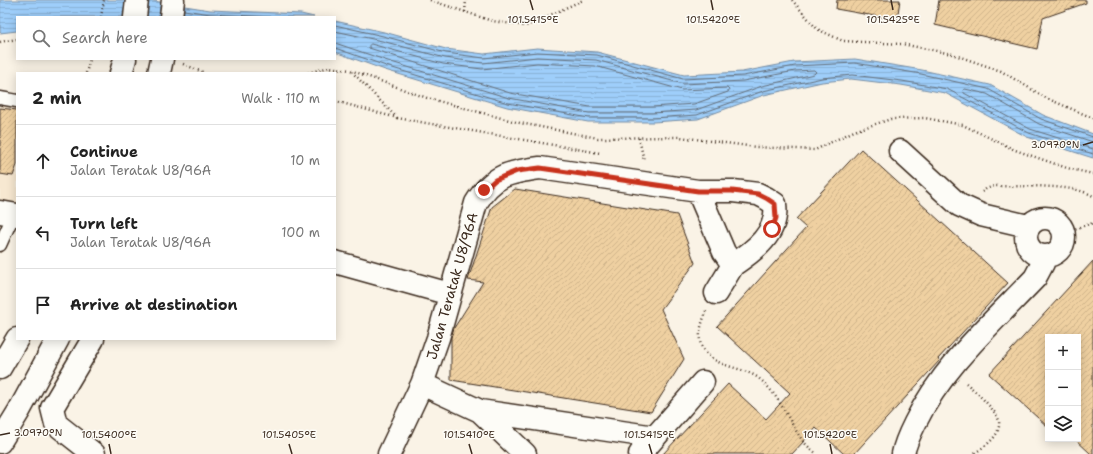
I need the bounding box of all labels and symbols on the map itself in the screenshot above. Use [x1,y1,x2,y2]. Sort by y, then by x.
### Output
text: 101.5415°E [508,13,558,26]
text: 101.5420°E [686,13,740,26]
text: 101.5425°E [866,13,920,26]
text: 3.0970°N [1031,138,1079,151]
route end [475,181,493,199]
street label: Jalan Teratak U8/96A [422,210,482,362]
route start [763,220,781,238]
text: 3.0970°N [14,426,62,439]
text: 101.5400°E [81,428,137,441]
text: 101.5405°E [262,428,316,441]
text: 101.5410°E [443,428,495,441]
text: 101.5415°E [624,428,674,441]
text: 101.5420°E [803,428,857,441]

